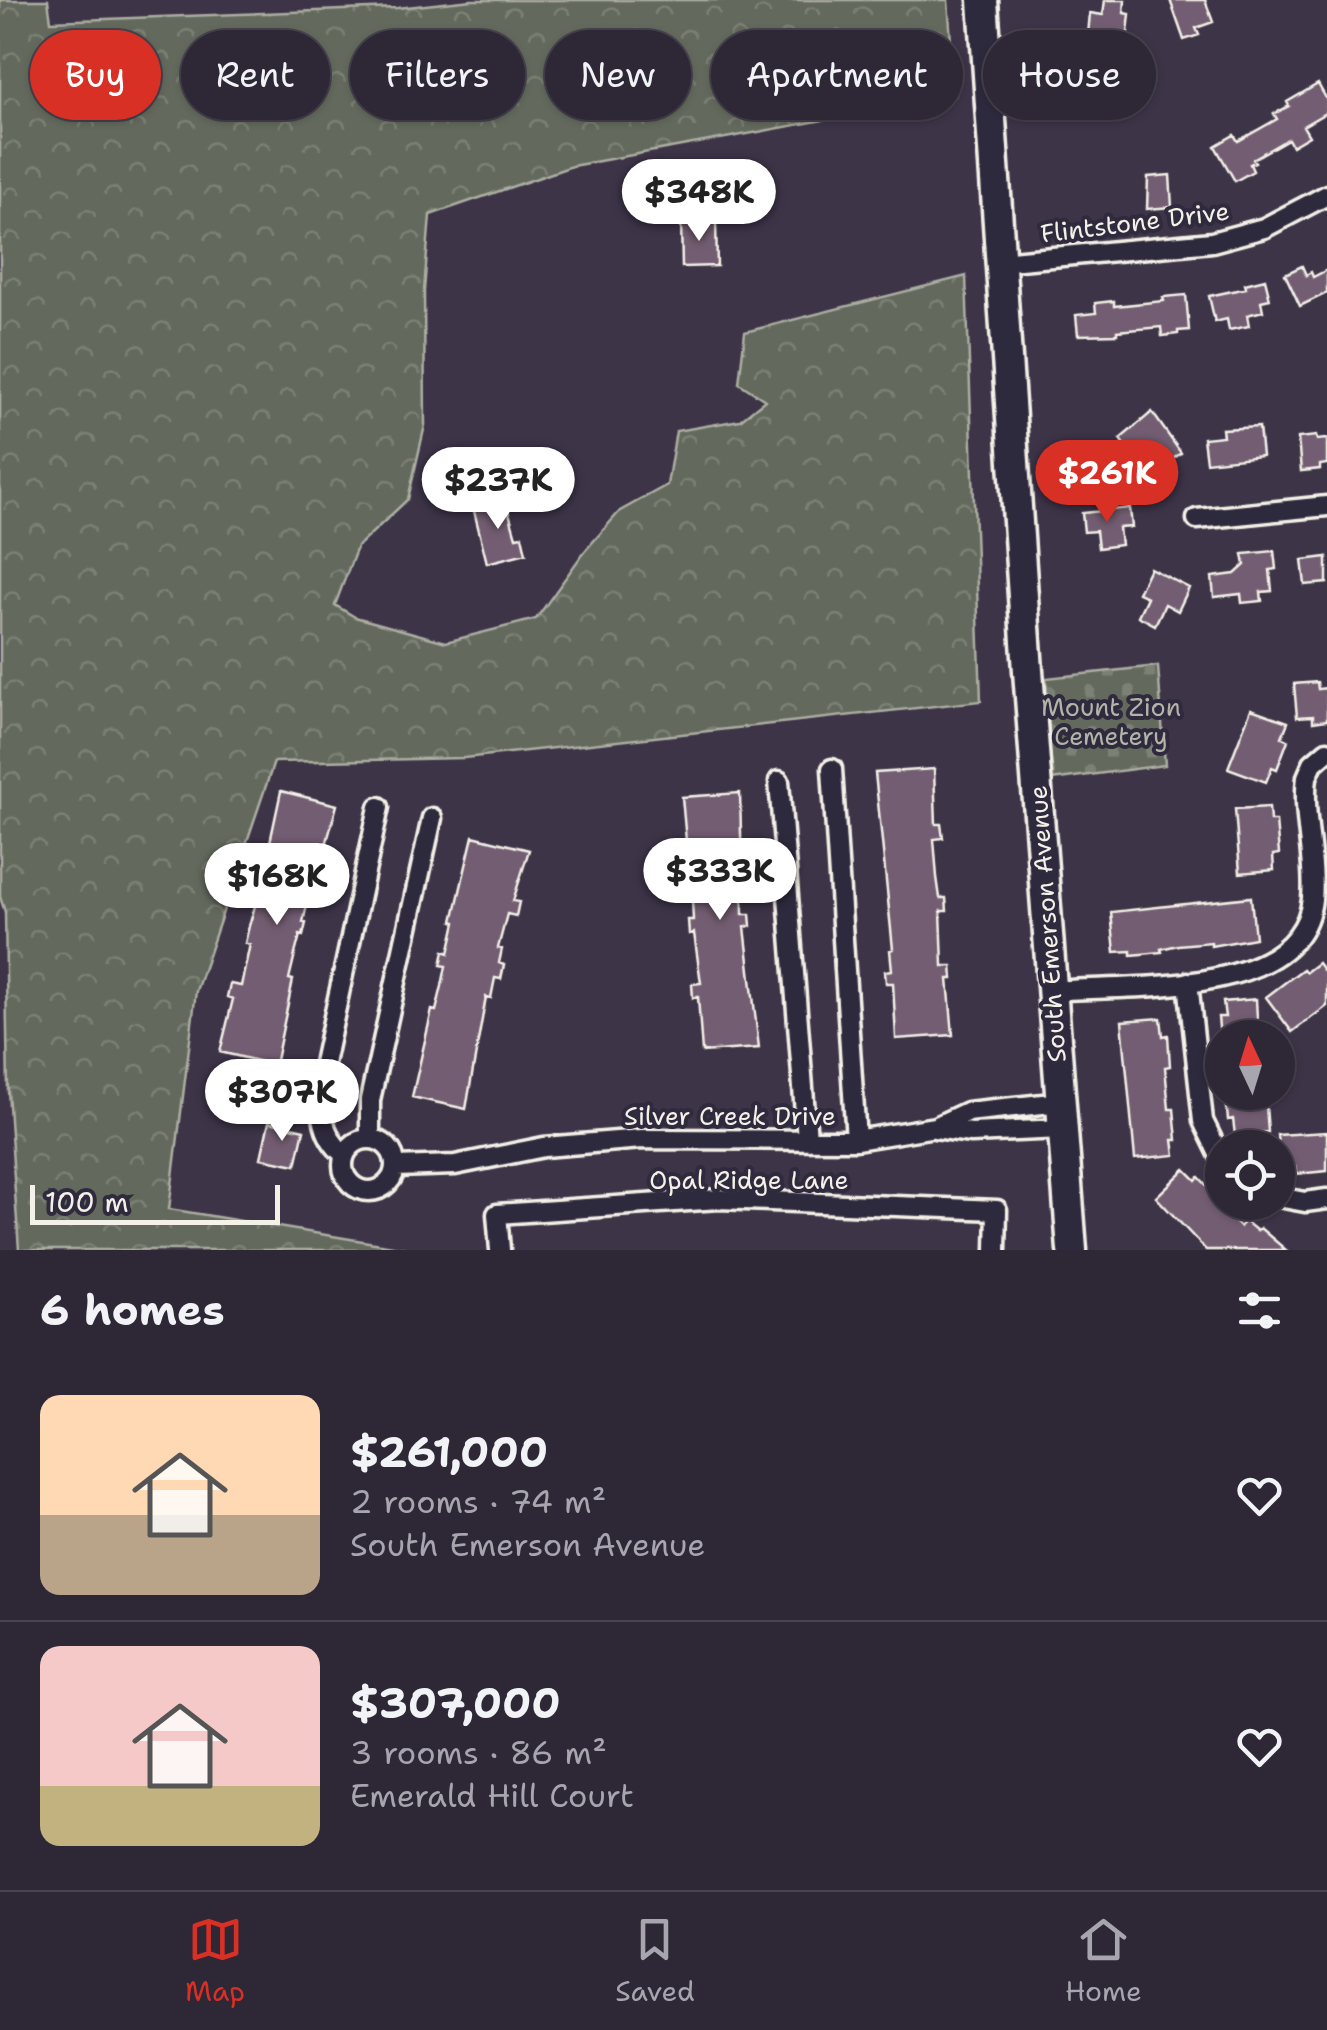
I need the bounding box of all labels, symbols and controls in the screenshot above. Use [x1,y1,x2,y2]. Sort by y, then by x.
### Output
chip: Buy [30,30,161,120]
chip: Rent [181,30,330,120]
chip: Filters [350,30,525,120]
chip: New [545,30,691,120]
chip: Apartment [711,30,963,120]
chip: House [983,30,1156,120]
pin: $348K [629,159,769,244]
text: $348K [644,170,754,213]
street label: Flintstone Drive [1039,194,1231,250]
pin: $261K [1037,440,1177,525]
pin: $237K [428,447,568,532]
text: $261K [1057,451,1157,494]
text: $237K [444,458,552,501]
park label: Mount Zion Cemetery [1041,690,1181,753]
street label: South Emerson Avenue [1020,784,1074,1064]
pin: $333K [650,838,790,923]
pin: $168K [207,843,347,928]
text: $333K [665,849,775,892]
text: $168K [227,854,328,897]
north arrow [1205,1020,1295,1110]
map controls [1205,1020,1295,1220]
pin: $307K [212,1059,352,1144]
text: $307K [227,1070,337,1113]
street label: Silver Creek Drive [624,1099,836,1133]
button: locate [1205,1130,1295,1220]
street label: Opal Ridge Lane [649,1163,849,1197]
scale bar [30,1180,280,1224]
text: 100 m [45,1183,129,1221]
text: 6 homes [40,1282,225,1338]
icon: filters [1232,1283,1287,1338]
text: $261,000 [350,1424,548,1480]
icon: home [120,1435,240,1555]
icon: heart [1232,1468,1287,1523]
text: 2 rooms · 74 m² [350,1480,606,1523]
text: South Emerson Avenue [350,1523,705,1566]
text: $307,000 [350,1675,561,1731]
icon: home [120,1686,240,1806]
icon: heart [1232,1719,1287,1774]
text: 3 rooms · 86 m² [350,1731,607,1774]
text: Emerald Hill Court [350,1774,634,1817]
tab: Map [185,1912,245,2010]
tab: Saved [615,1912,695,2010]
tab: Home [1065,1912,1142,2010]

